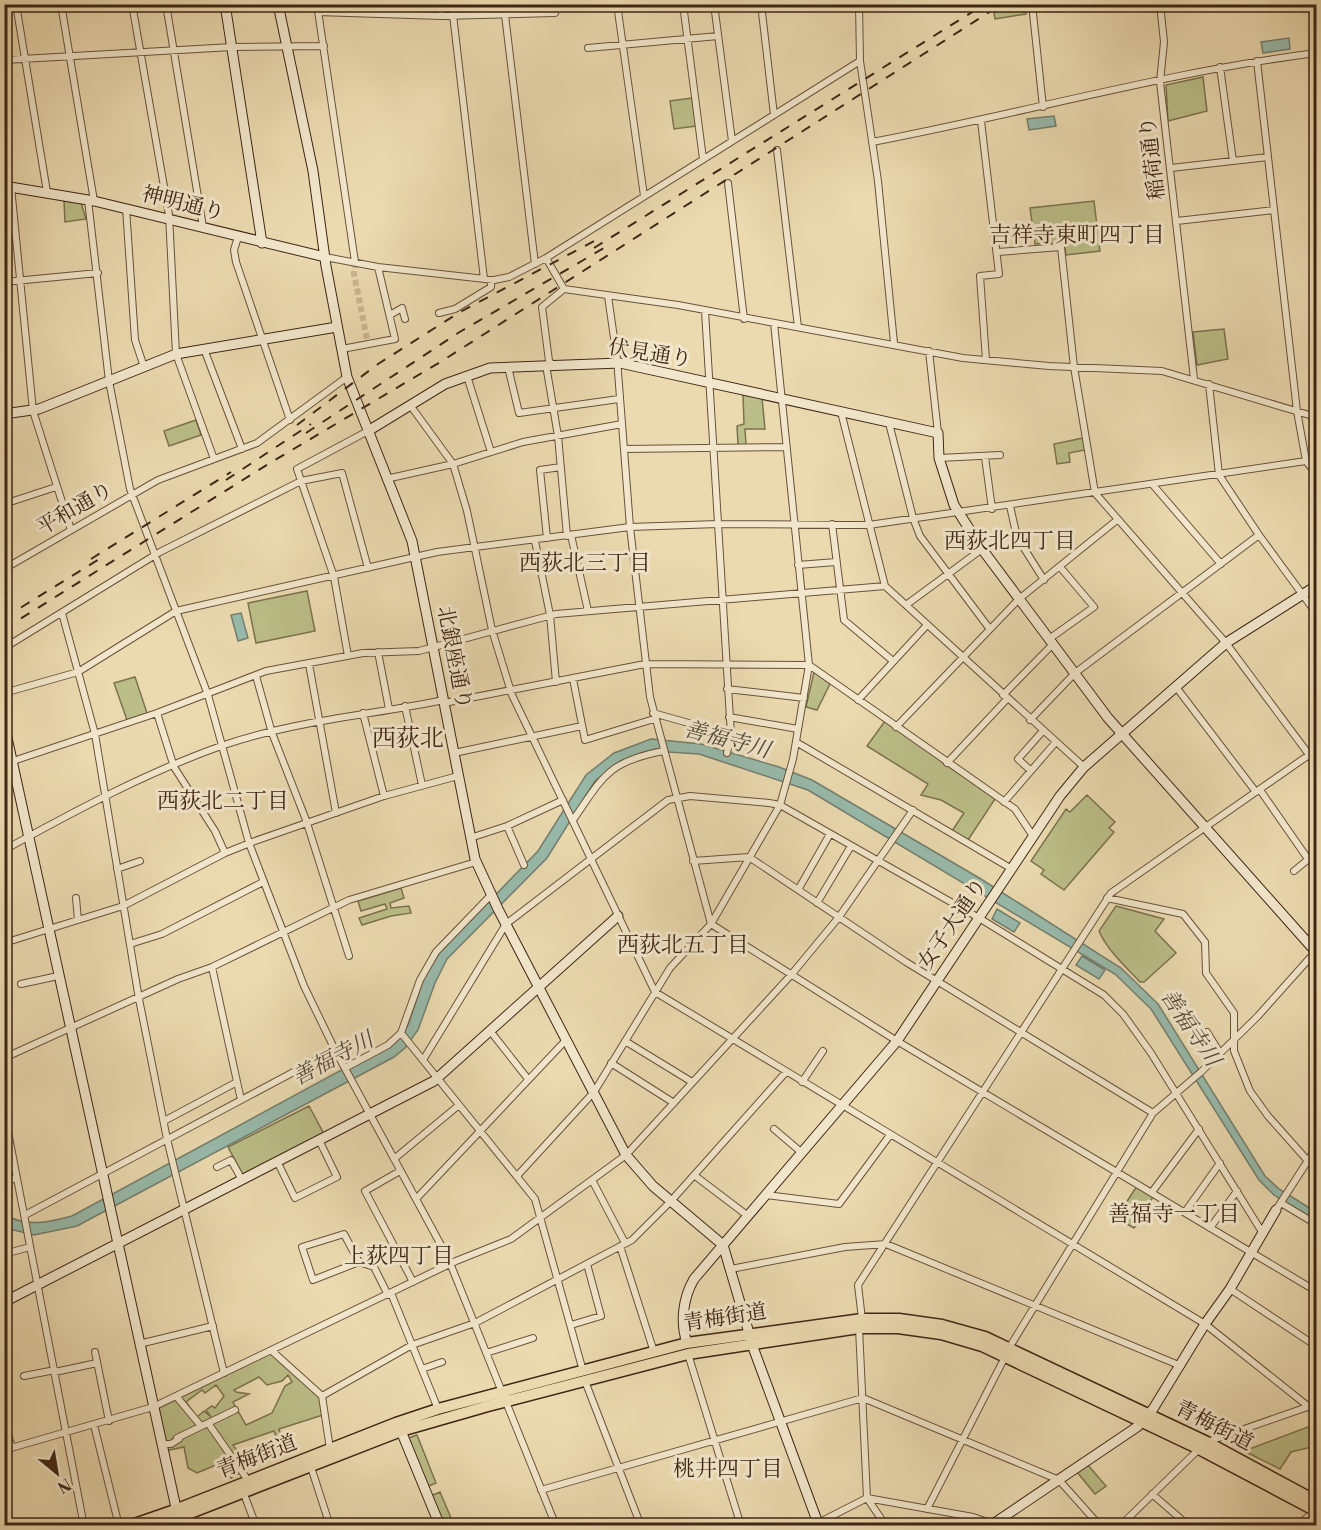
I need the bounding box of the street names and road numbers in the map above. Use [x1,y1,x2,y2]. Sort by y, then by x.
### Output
street label: 稲荷通り [1135,115,1171,201]
street label: 神明通り [139,181,227,227]
street label: 伏見通り [606,335,694,373]
street label: 平和通り [32,477,118,541]
street label: 北銀座通り [431,604,477,712]
street label: 女子大通り [913,873,993,975]
street label: 青梅街道 [681,1299,769,1337]
street label: 青梅街道 [1171,1395,1257,1457]
street label: 青梅街道 [213,1430,301,1484]

